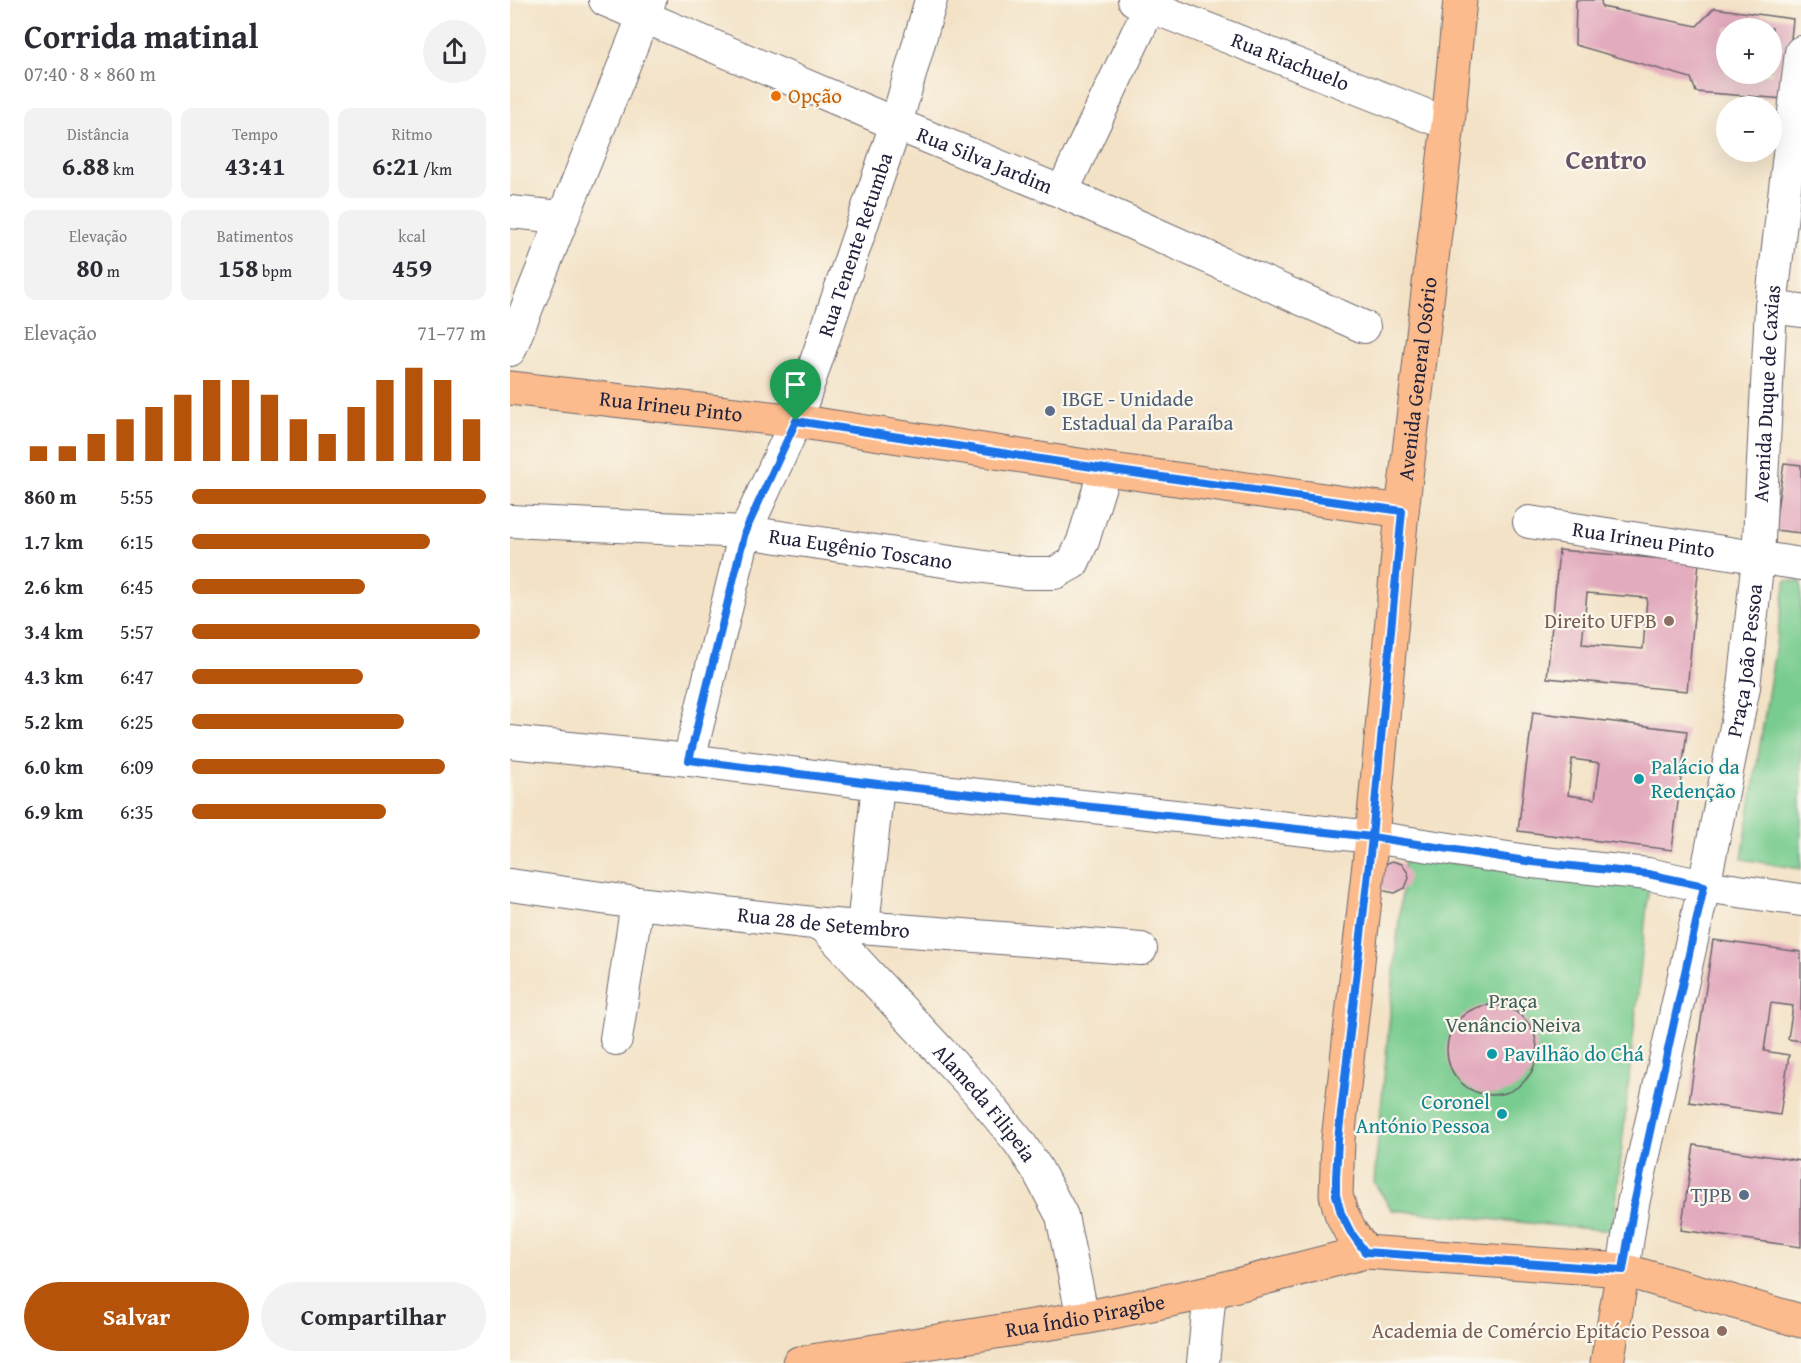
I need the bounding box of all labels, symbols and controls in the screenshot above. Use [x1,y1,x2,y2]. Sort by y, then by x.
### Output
text: Corrida matinal [24,12,258,60]
map controls [1716,18,1782,162]
button: + [1716,18,1782,84]
button: share [423,20,486,83]
street label: Rua Riachuelo [1227,24,1354,99]
text: 07:40 · 8 × 860 m [24,59,156,88]
place label: Opção [788,80,842,111]
marker: Opção [769,89,783,103]
button: − [1716,96,1782,162]
street label: Rua Silva Jardim [912,118,1057,201]
text: Distância [67,122,129,146]
text: Tempo [232,122,278,146]
text: Ritmo [392,122,432,146]
district label: Centro [1565,139,1647,179]
text: 6.88 [62,146,110,185]
text: 43:41 [224,146,286,185]
text: 6:21 [372,146,420,185]
street label: Rua Tenente Retumba [809,148,900,341]
text: km [110,157,134,181]
text: /km [420,157,452,181]
text: Elevação [69,224,127,248]
text: Batimentos [217,224,293,248]
text: kcal [398,224,426,248]
text: 80 [76,248,103,287]
text: 158 [218,248,258,287]
text: 459 [392,248,432,287]
text: m [103,259,120,283]
text: bpm [258,259,292,283]
street label: Avenida General Osório [1390,275,1445,482]
street label: Avenida Duque de Caxias [1745,283,1789,503]
text: Elevação [24,318,97,347]
text: 71–77 m [417,318,486,347]
pin [770,359,821,421]
icon: arrive [779,368,812,401]
street label: Rua Irineu Pinto [598,382,744,430]
place label: IBGE - Unidade Estadual da Paraíba [1062,383,1233,438]
marker: IBGE - Unidade Estadual da Paraíba [1043,404,1057,418]
text: 860 m [24,482,77,511]
text: 5:55 [120,482,154,511]
street label: Rua Irineu Pinto [1570,513,1717,566]
street label: Rua Eugênio Toscano [767,520,954,577]
text: 1.7 km [24,527,83,556]
text: 6:15 [120,527,154,556]
text: 2.6 km [24,572,83,601]
text: 6:45 [120,572,154,601]
street label: Praça João Pessoa [1718,582,1770,740]
place label: Direito UFPB [1544,605,1657,636]
marker: Direito UFPB [1662,614,1676,628]
text: 3.4 km [24,617,83,646]
text: 5:57 [120,617,154,646]
text: 4.3 km [24,662,83,691]
text: 6:47 [120,662,154,691]
text: 5.2 km [24,707,83,736]
text: 6:25 [120,707,154,736]
place label: Palácio da Redenção [1651,751,1740,806]
text: 6.0 km [24,752,83,781]
text: 6:09 [120,752,154,781]
marker: Palácio da Redenção [1632,772,1646,786]
text: 6.9 km [24,797,83,826]
text: 6:35 [120,797,154,826]
street label: Rua 28 de Setembro [736,899,911,946]
park label: Praça Venâncio Neiva [1445,985,1581,1040]
street label: Alameda Filipeia [926,1037,1044,1168]
place label: Pavilhão do Chá [1504,1038,1644,1069]
marker: Pavilhão do Chá [1485,1047,1499,1061]
place label: Coronel António Pessoa [1356,1086,1490,1141]
marker: Coronel António Pessoa [1495,1107,1509,1121]
place label: TJPB [1690,1179,1732,1210]
marker: TJPB [1737,1188,1751,1202]
button: Salvar [24,1282,249,1351]
button: Compartilhar [261,1282,486,1351]
street label: Rua Índio Piragibe [1003,1286,1168,1345]
place label: Academia de Comércio Epitácio Pessoa [1371,1315,1710,1346]
marker: Academia de Comércio Epitácio Pessoa [1715,1324,1729,1338]

